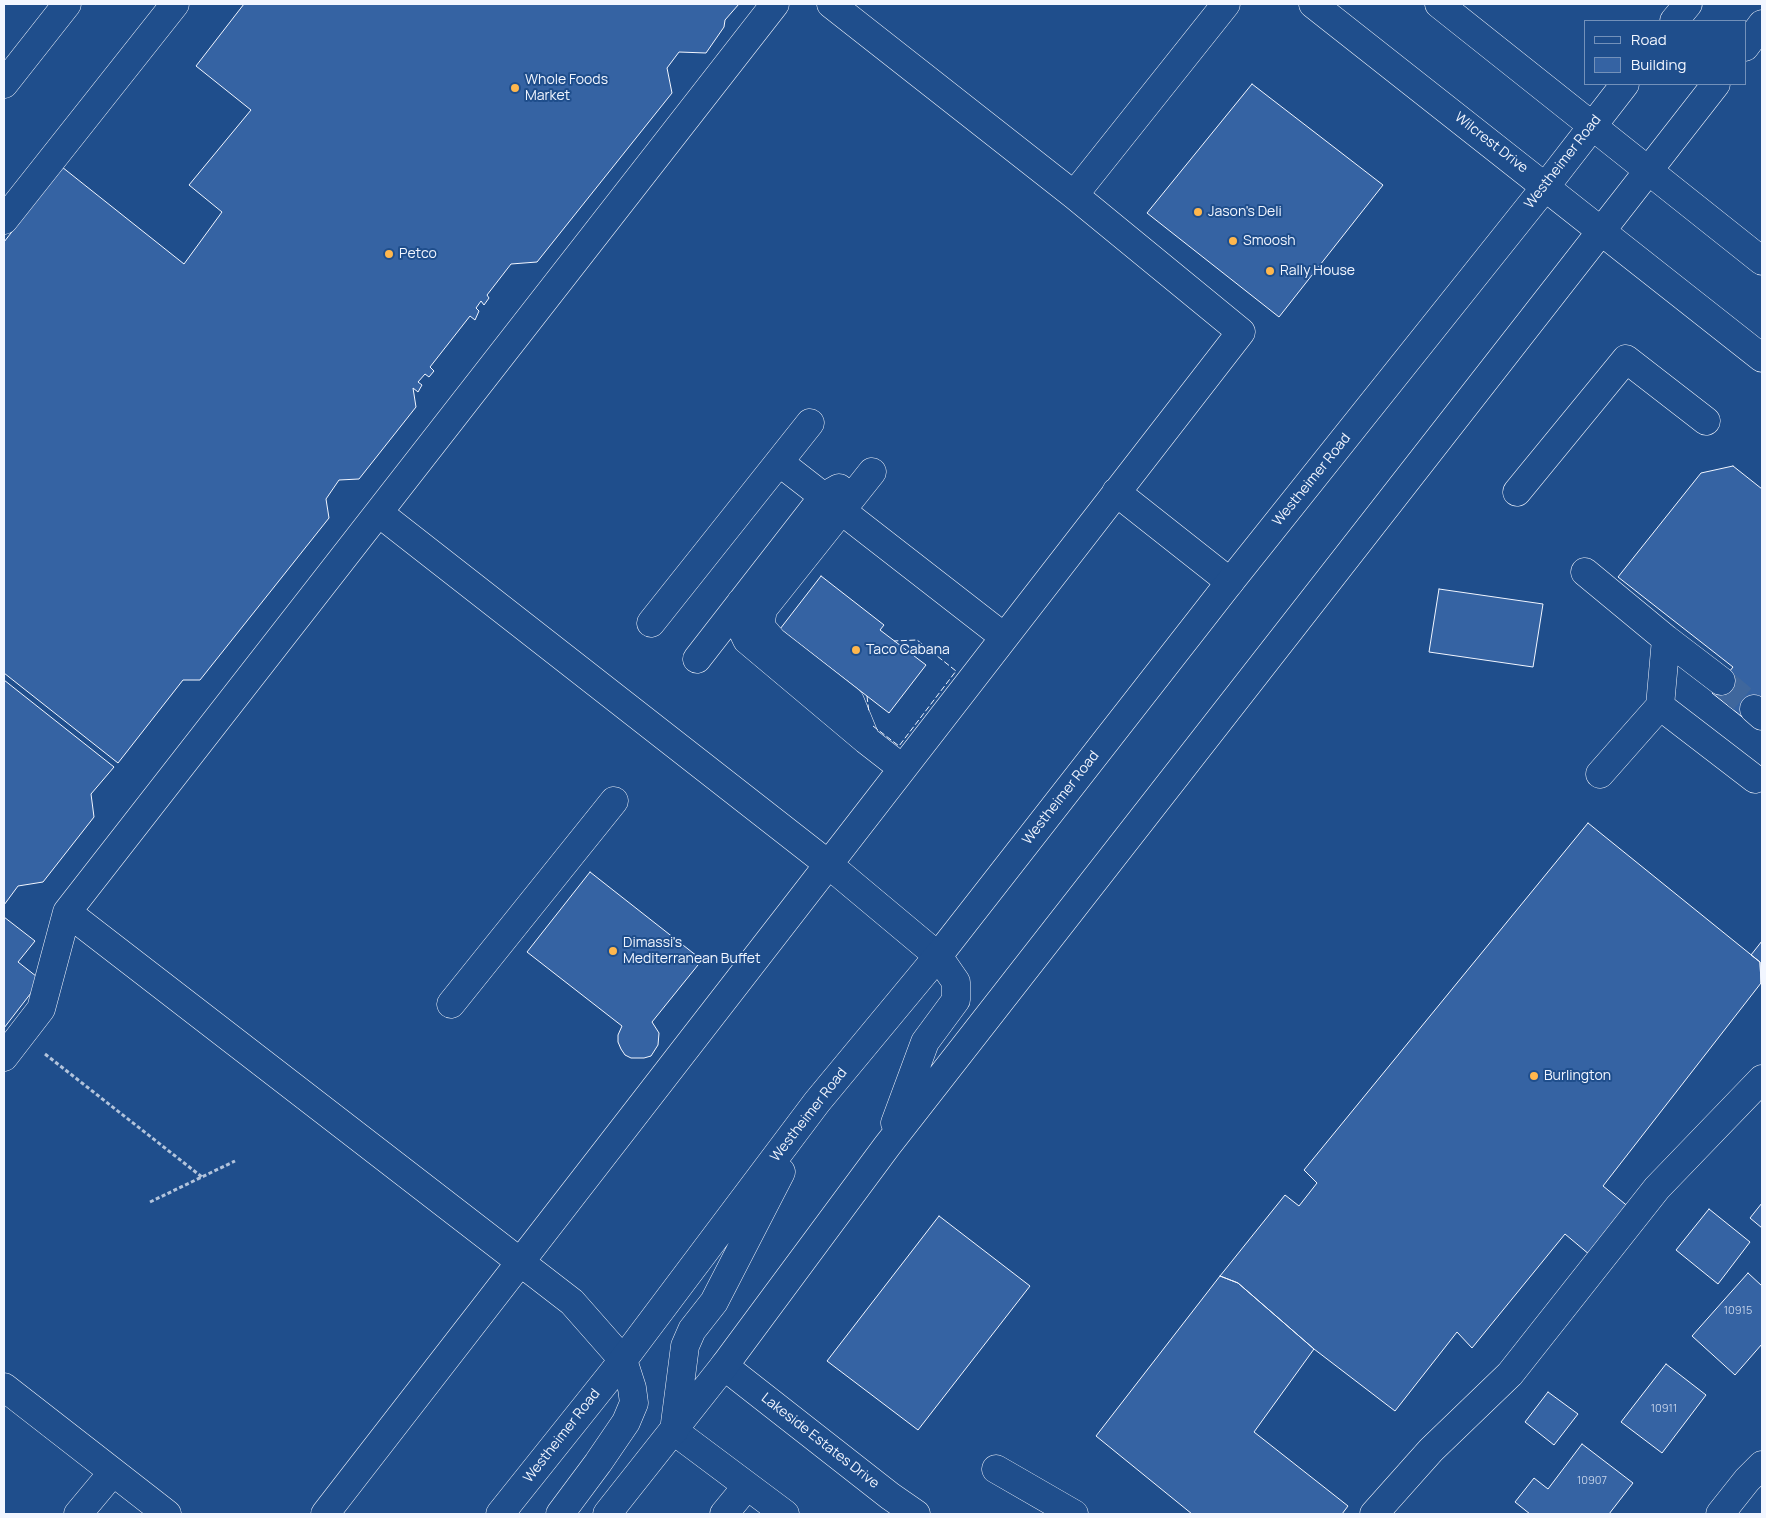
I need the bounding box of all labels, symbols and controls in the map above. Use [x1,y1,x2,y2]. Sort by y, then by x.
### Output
legend [1584,20,1746,85]
text: Road [1631,29,1667,50]
text: Building [1631,54,1686,75]
place label: Whole Foods Market [525,72,608,104]
marker: Whole Foods Market [509,82,521,94]
street label: Wilcrest Drive [1451,109,1531,177]
street label: Westheimer Road [1521,112,1605,212]
place label: Jason's Deli [1208,204,1282,220]
marker: Jason's Deli [1192,206,1204,218]
place label: Smoosh [1243,233,1296,249]
marker: Smoosh [1227,235,1239,247]
place label: Petco [399,246,437,262]
marker: Petco [383,248,395,260]
place label: Rally House [1280,263,1355,279]
marker: Rally House [1264,265,1276,277]
street label: Westheimer Road [1270,430,1354,530]
place label: Taco Cabana [866,642,950,658]
marker: Taco Cabana [850,644,862,656]
street label: Westheimer Road [1019,748,1103,848]
place label: Dimassi's Mediterranean Buffet [623,935,761,968]
marker: Dimassi's Mediterranean Buffet [607,945,619,957]
street label: Westheimer Road [767,1065,851,1165]
place label: Burlington [1544,1068,1611,1084]
marker: Burlington [1528,1070,1540,1082]
house number: 10915 [1724,1304,1752,1318]
street label: Westheimer Road [520,1386,604,1486]
street label: Lakeside Estates Drive [758,1390,882,1492]
house number: 10911 [1651,1402,1677,1416]
house number: 10907 [1577,1474,1607,1488]

